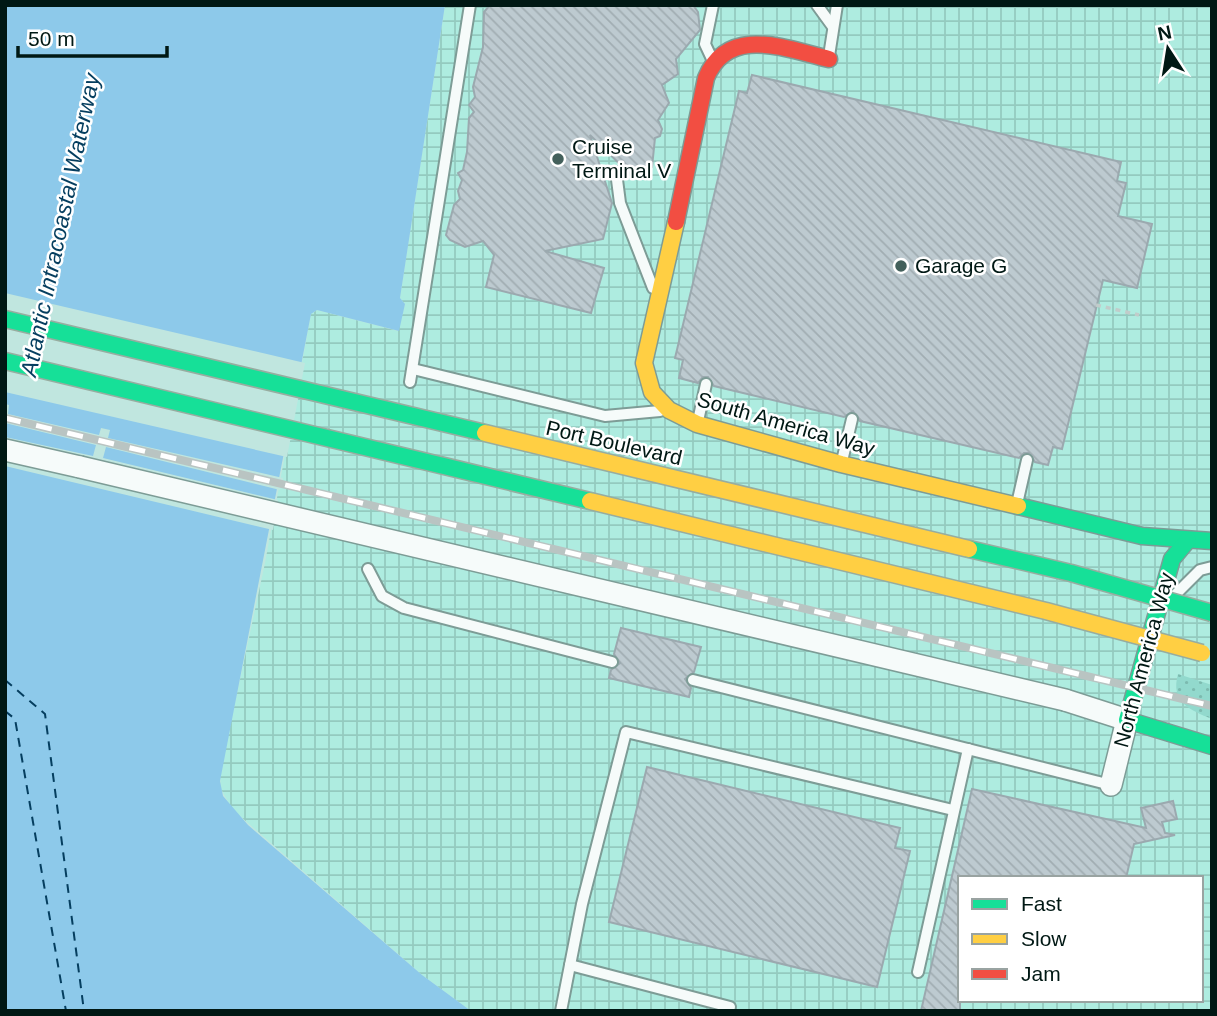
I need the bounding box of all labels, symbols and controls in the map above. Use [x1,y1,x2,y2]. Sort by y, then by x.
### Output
scale bar [18,14,166,58]
north arrow [1133,14,1203,84]
text: N [1156,21,1173,45]
text: 50 m [28,27,75,50]
water label: Atlantic Intracoastal Waterway [15,70,105,381]
place label: Cruise Terminal V [572,135,671,182]
marker: Cruise Terminal V [550,151,566,167]
place label: Garage G [915,254,1007,277]
marker: Garage G [893,258,909,274]
street label: South America Way [695,387,878,460]
street label: Port Boulevard [544,416,684,469]
street label: North America Way [1109,569,1178,750]
legend [958,876,1203,1002]
text: Fast [1021,892,1062,915]
text: Slow [1021,927,1067,950]
text: Jam [1021,962,1061,985]

